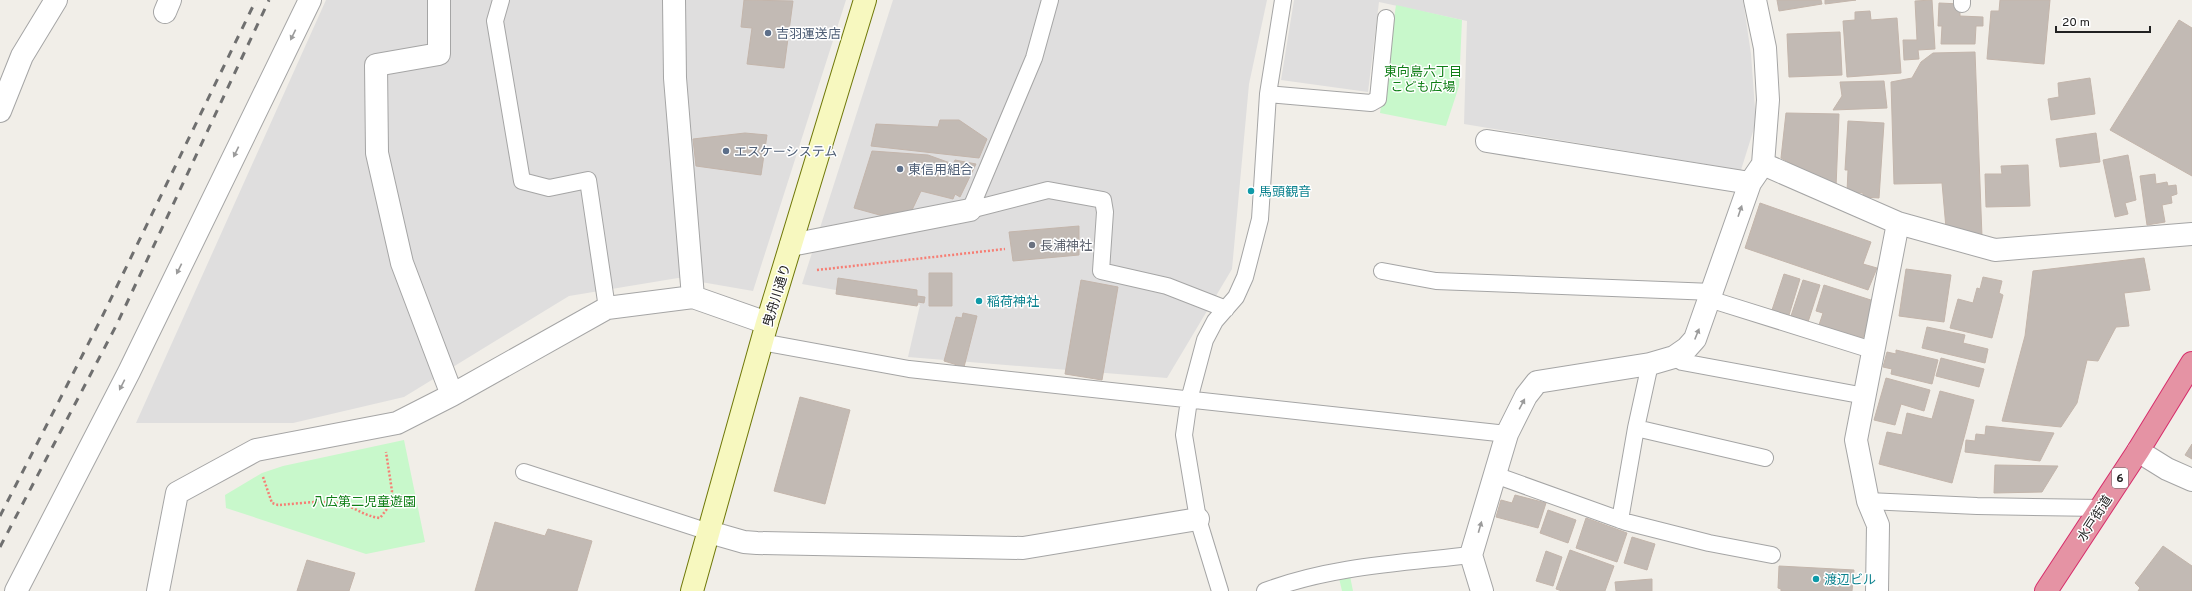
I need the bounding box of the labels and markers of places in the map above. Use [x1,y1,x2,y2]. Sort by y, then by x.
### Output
place label: 吉羽運送店 [776,27,841,43]
marker: 吉羽運送店 [763,28,773,38]
place label: エスケーシステム [734,145,837,161]
marker: エスケーシステム [721,146,731,156]
place label: 東信用組合 [908,163,973,179]
marker: 東信用組合 [895,164,905,174]
place label: 馬頭観音 [1259,185,1311,201]
marker: 馬頭観音 [1246,186,1256,196]
place label: 長浦神社 [1040,238,1092,255]
marker: 長浦神社 [1027,240,1037,250]
place label: 稲荷神社 [987,295,1039,311]
marker: 稲荷神社 [974,296,984,306]
place label: 渡辺ビル [1824,573,1876,589]
marker: 渡辺ビル [1811,574,1821,584]

